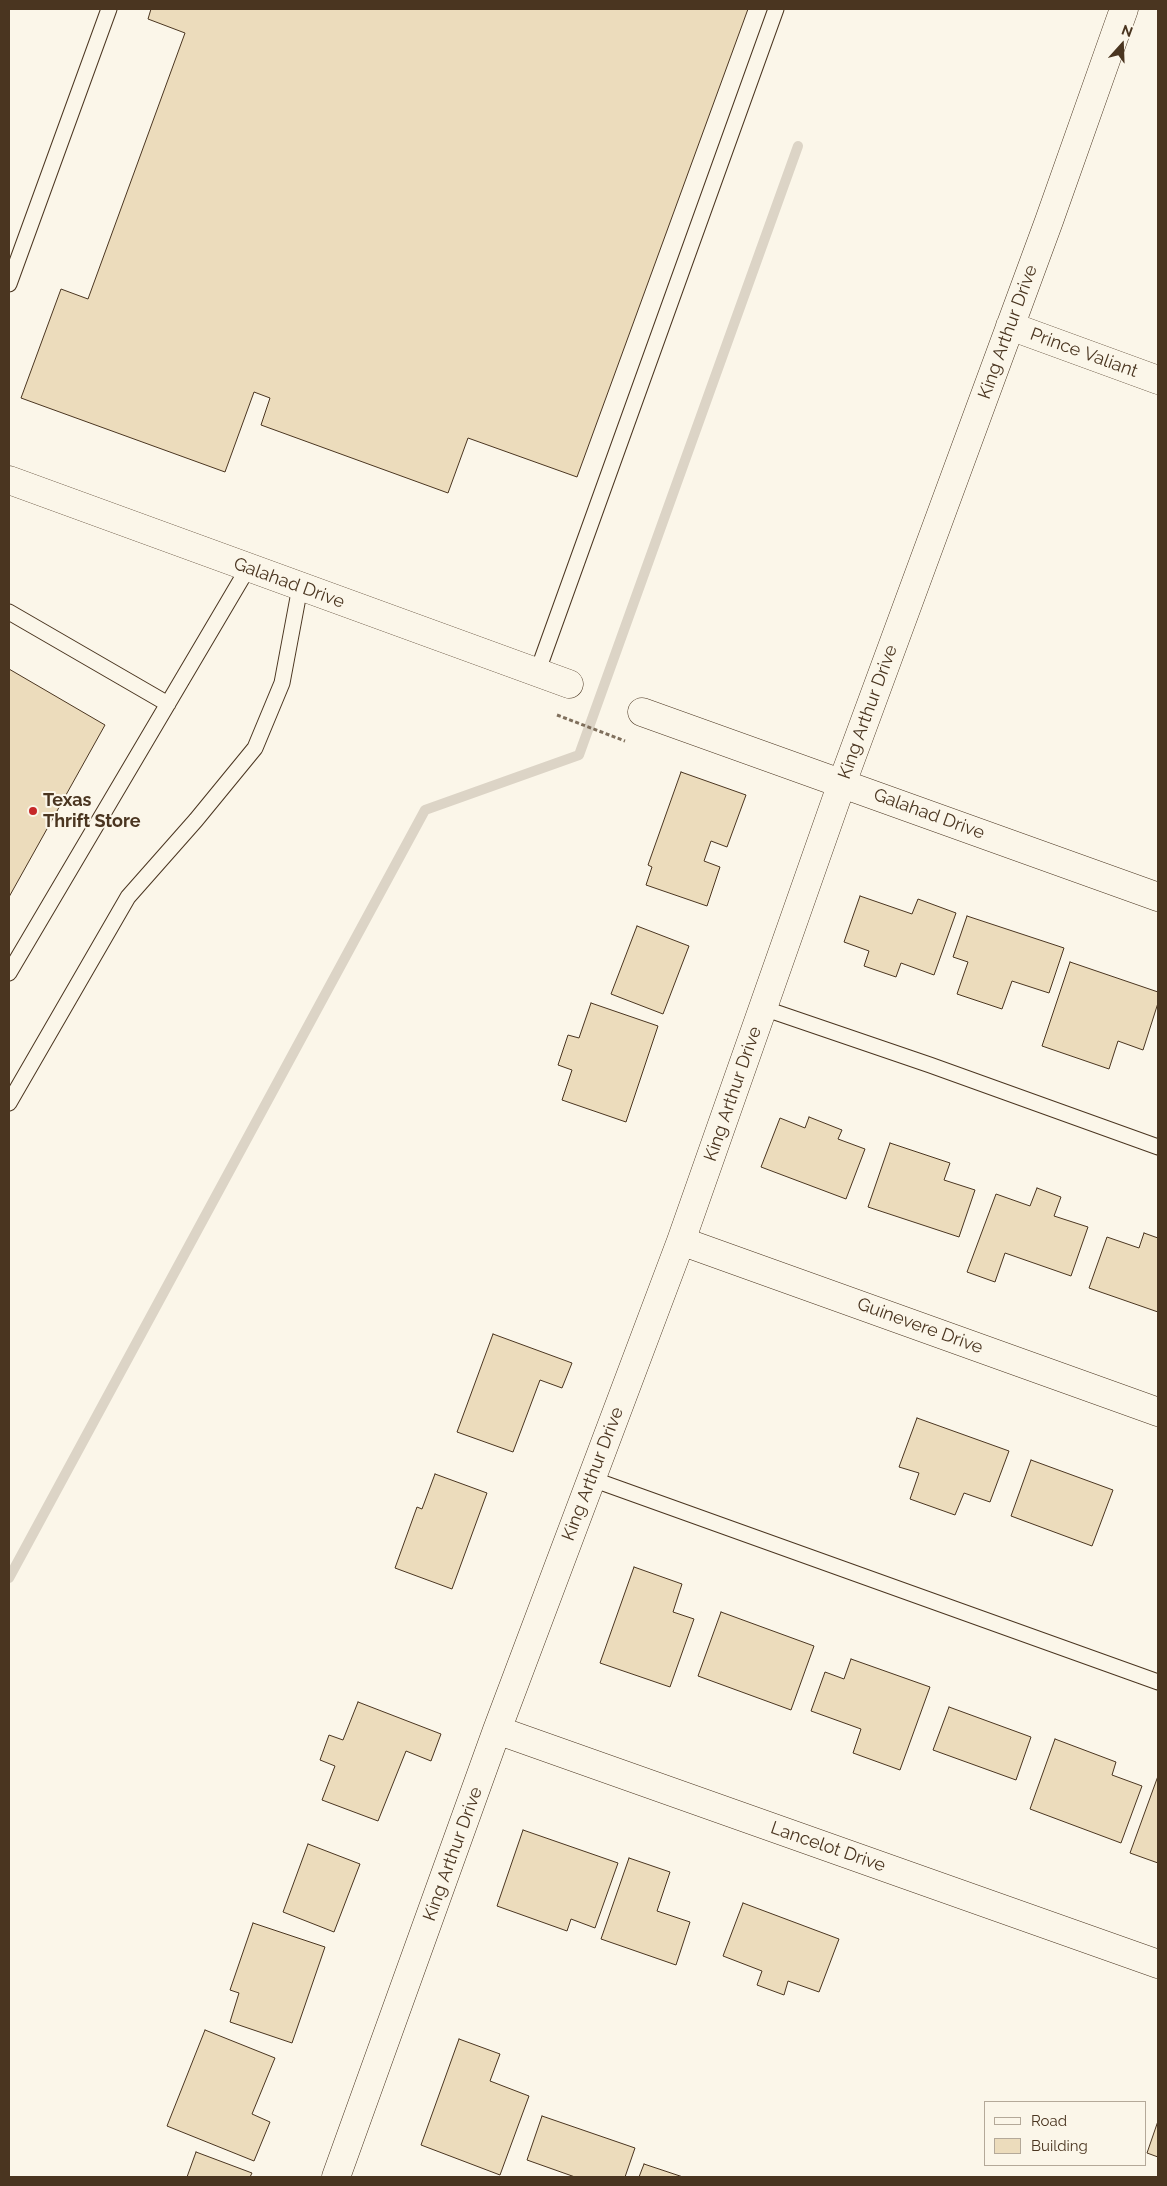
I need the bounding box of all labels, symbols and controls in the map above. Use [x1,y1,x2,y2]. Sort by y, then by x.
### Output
north arrow [1097,20,1147,70]
text: N [1119,22,1135,40]
street label: King Arthur Drive [974,262,1042,402]
street label: Prince Valiant [1027,324,1141,382]
street label: Galahad Drive [231,553,347,613]
street label: King Arthur Drive [834,642,902,782]
street label: Galahad Drive [871,784,987,844]
place label: Texas Thrift Store [43,790,141,832]
marker: Texas Thrift Store [27,805,39,817]
street label: King Arthur Drive [700,1024,766,1164]
street label: Guinevere Drive [854,1293,986,1359]
street label: King Arthur Drive [558,1404,628,1544]
street label: King Arthur Drive [419,1784,487,1924]
street label: Lancelot Drive [768,1817,888,1877]
legend [984,2101,1147,2166]
text: Road [1031,2112,1067,2130]
text: Building [1031,2137,1088,2155]

